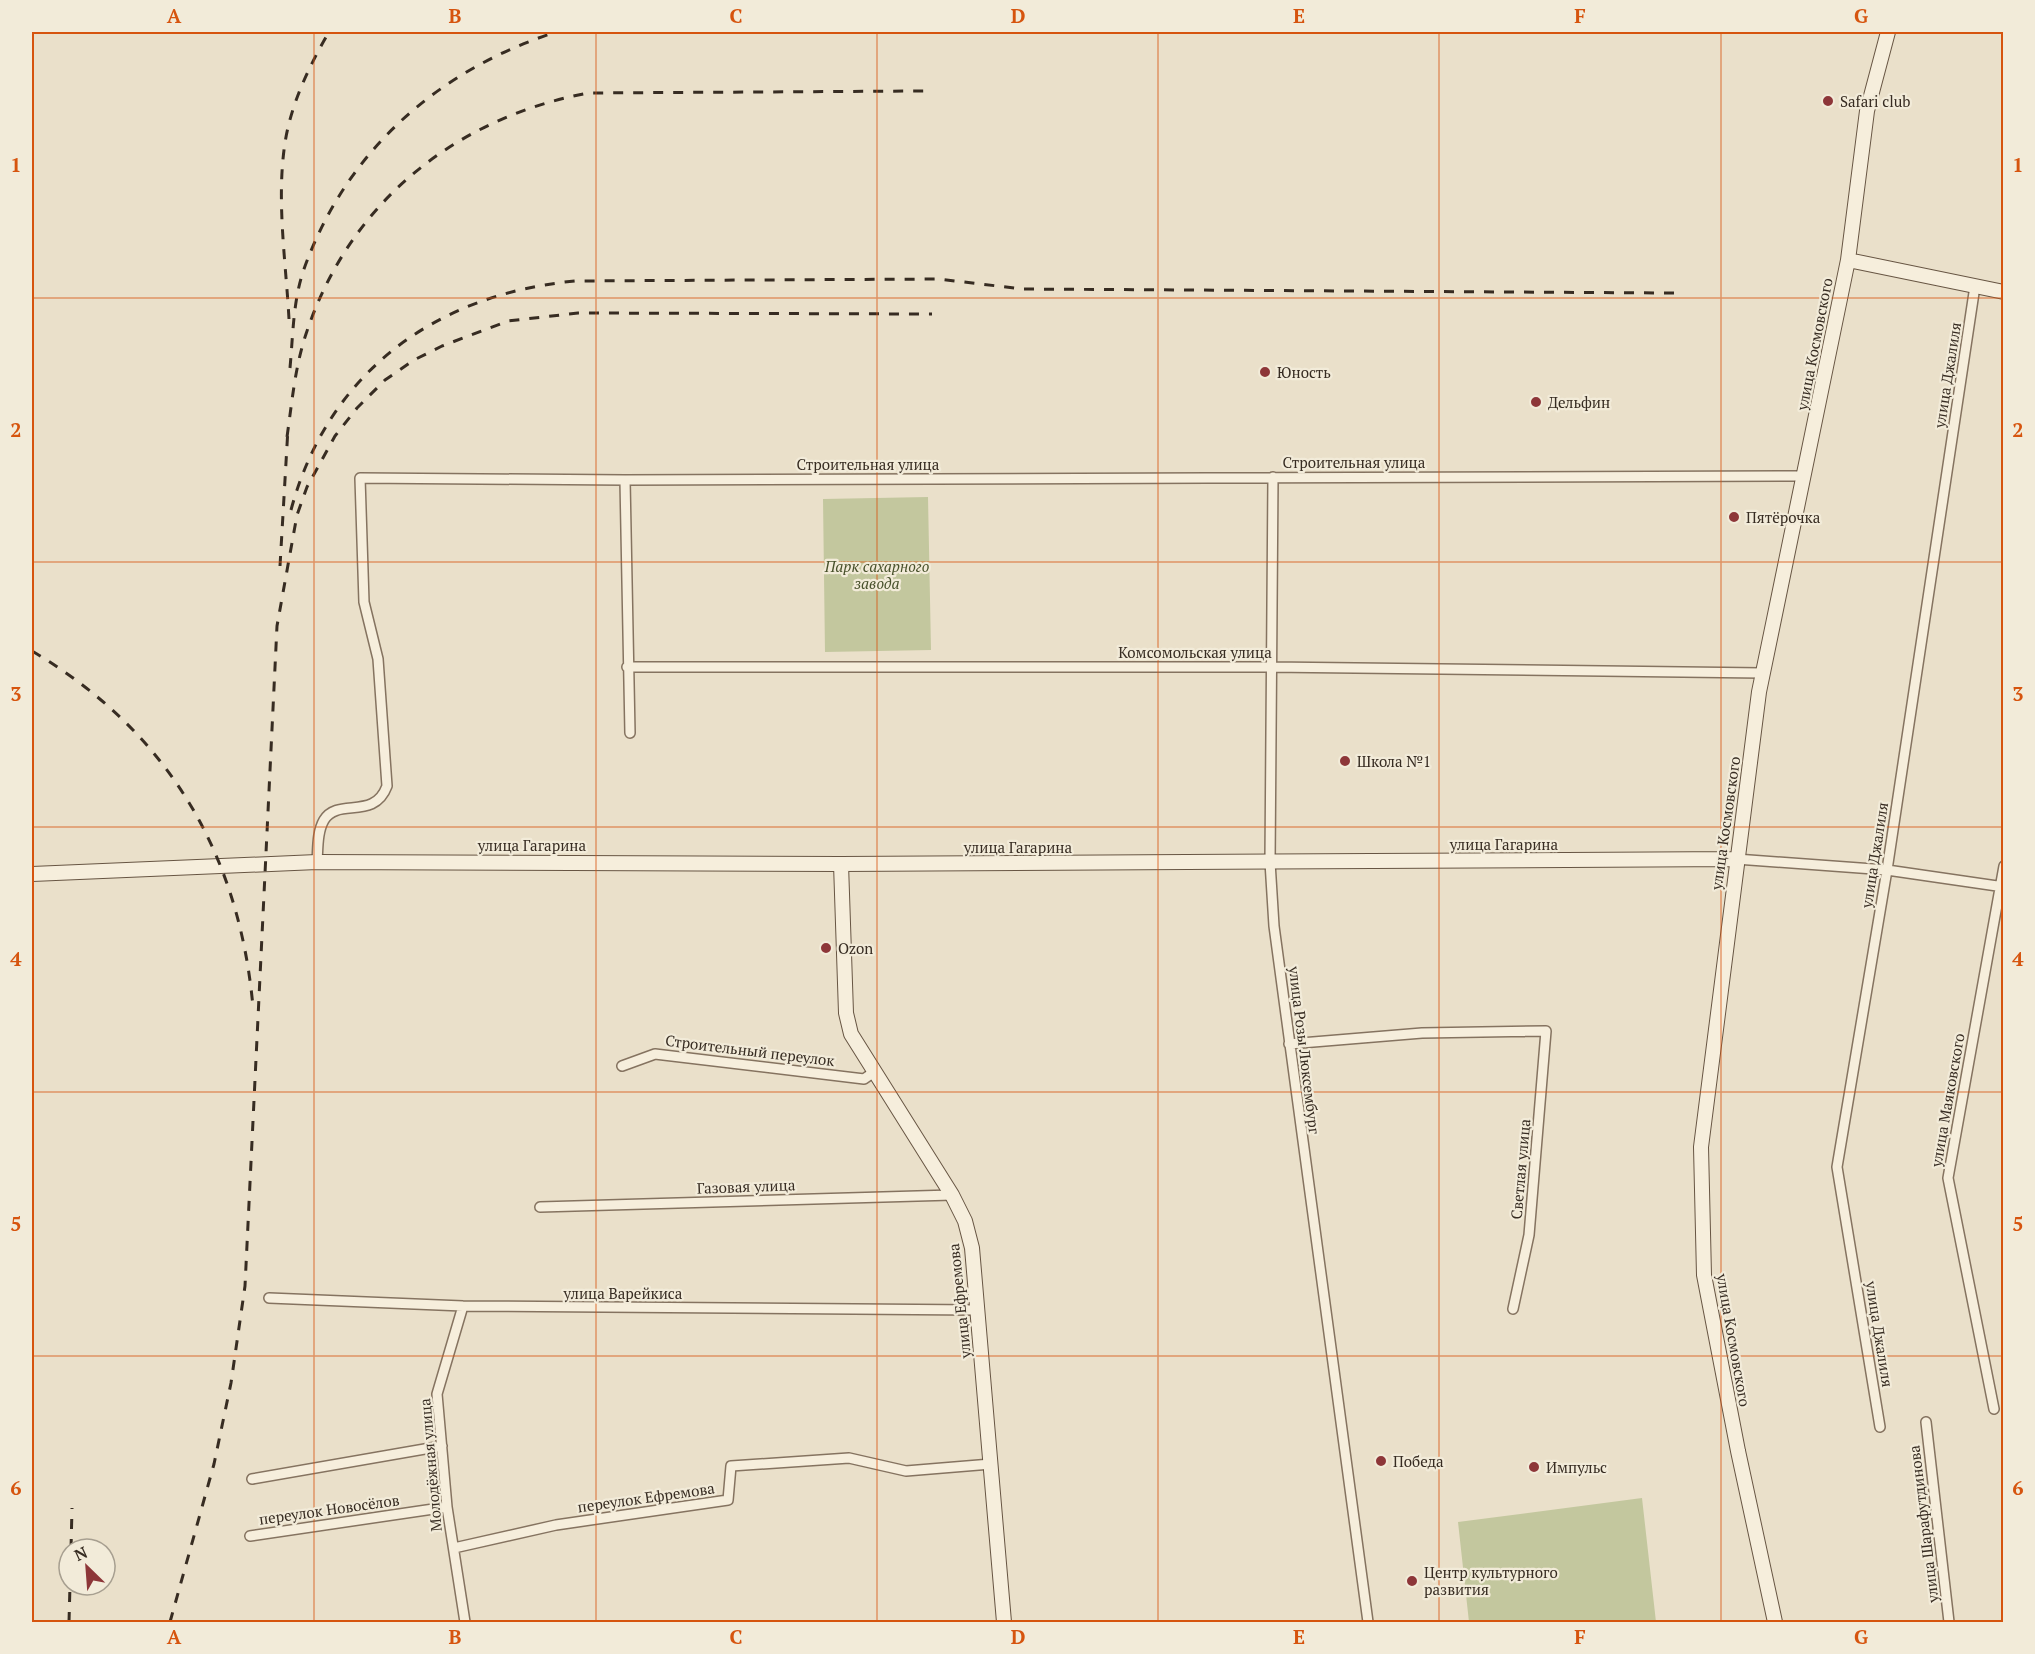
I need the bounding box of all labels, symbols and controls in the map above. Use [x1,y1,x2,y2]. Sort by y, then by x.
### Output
text: A [167,2,182,29]
text: B [449,2,462,29]
text: C [729,2,743,29]
text: D [1011,2,1025,29]
text: E [1293,2,1305,29]
text: F [1574,2,1586,29]
text: G [1854,2,1868,29]
place label: Safari club [1840,91,1911,111]
marker: Safari club [1821,94,1835,108]
text: 1 [10,151,22,178]
text: 1 [2012,151,2024,178]
street label: улица Космовского [1791,276,1837,413]
street label: улица Джалиля [1929,321,1965,430]
place label: Юность [1277,362,1331,382]
marker: Юность [1258,365,1272,379]
place label: Дельфин [1548,392,1610,412]
marker: Дельфин [1529,395,1543,409]
text: 2 [10,416,22,443]
text: 2 [2012,416,2024,443]
street label: Строительная улица [1283,452,1426,472]
street label: Строительная улица [797,454,940,474]
place label: Пятёрочка [1746,507,1821,527]
marker: Пятёрочка [1727,510,1741,524]
park label: Парк сахарного завода [824,556,930,593]
street label: Комсомольская улица [1118,642,1272,662]
text: 3 [10,680,22,707]
text: 3 [2012,680,2024,707]
place label: Школа №1 [1357,751,1431,771]
marker: Школа №1 [1338,754,1352,768]
street label: улица Космовского [1706,755,1744,892]
street label: улица Джалиля [1856,801,1892,910]
street label: улица Гагарина [1449,834,1559,854]
street label: улица Гагарина [477,835,587,855]
street label: улица Гагарина [963,837,1073,857]
place label: Ozon [838,938,873,958]
marker: Ozon [819,941,833,955]
text: 4 [10,945,22,972]
text: 4 [2012,945,2024,972]
street label: улица Розы Люксембург [1285,964,1325,1136]
street label: Строительный переулок [664,1030,837,1070]
street label: улица Маяковского [1925,1031,1969,1170]
street label: Светлая улица [1506,1118,1534,1220]
street label: Газовая улица [696,1174,796,1198]
text: 5 [10,1210,22,1237]
text: 5 [2012,1210,2024,1237]
street label: улица Ефремова [943,1242,975,1360]
street label: улица Космовского [1712,1271,1756,1408]
street label: улица Джалиля [1862,1279,1898,1388]
street label: улица Варейкиса [563,1283,683,1303]
street label: Молодёжная улица [414,1397,446,1532]
street label: улица Шарафутдинова [1903,1444,1943,1605]
place label: Победа [1393,1451,1444,1471]
marker: Победа [1374,1454,1388,1468]
place label: Импульс [1546,1457,1607,1477]
marker: Импульс [1527,1460,1541,1474]
text: 6 [10,1474,22,1501]
text: 6 [2012,1474,2024,1501]
street label: переулок Ефремова [576,1477,716,1517]
street label: переулок Новосёлов [257,1489,401,1529]
north arrow [57,1537,117,1597]
text: N [71,1541,91,1566]
place label: Центр культурного развития [1424,1562,1558,1599]
marker: Центр культурного развития [1405,1574,1419,1588]
text: A [167,1623,182,1650]
text: B [449,1623,462,1650]
text: C [729,1623,743,1650]
text: D [1011,1623,1025,1650]
text: E [1293,1623,1305,1650]
text: F [1574,1623,1586,1650]
text: G [1854,1623,1868,1650]

